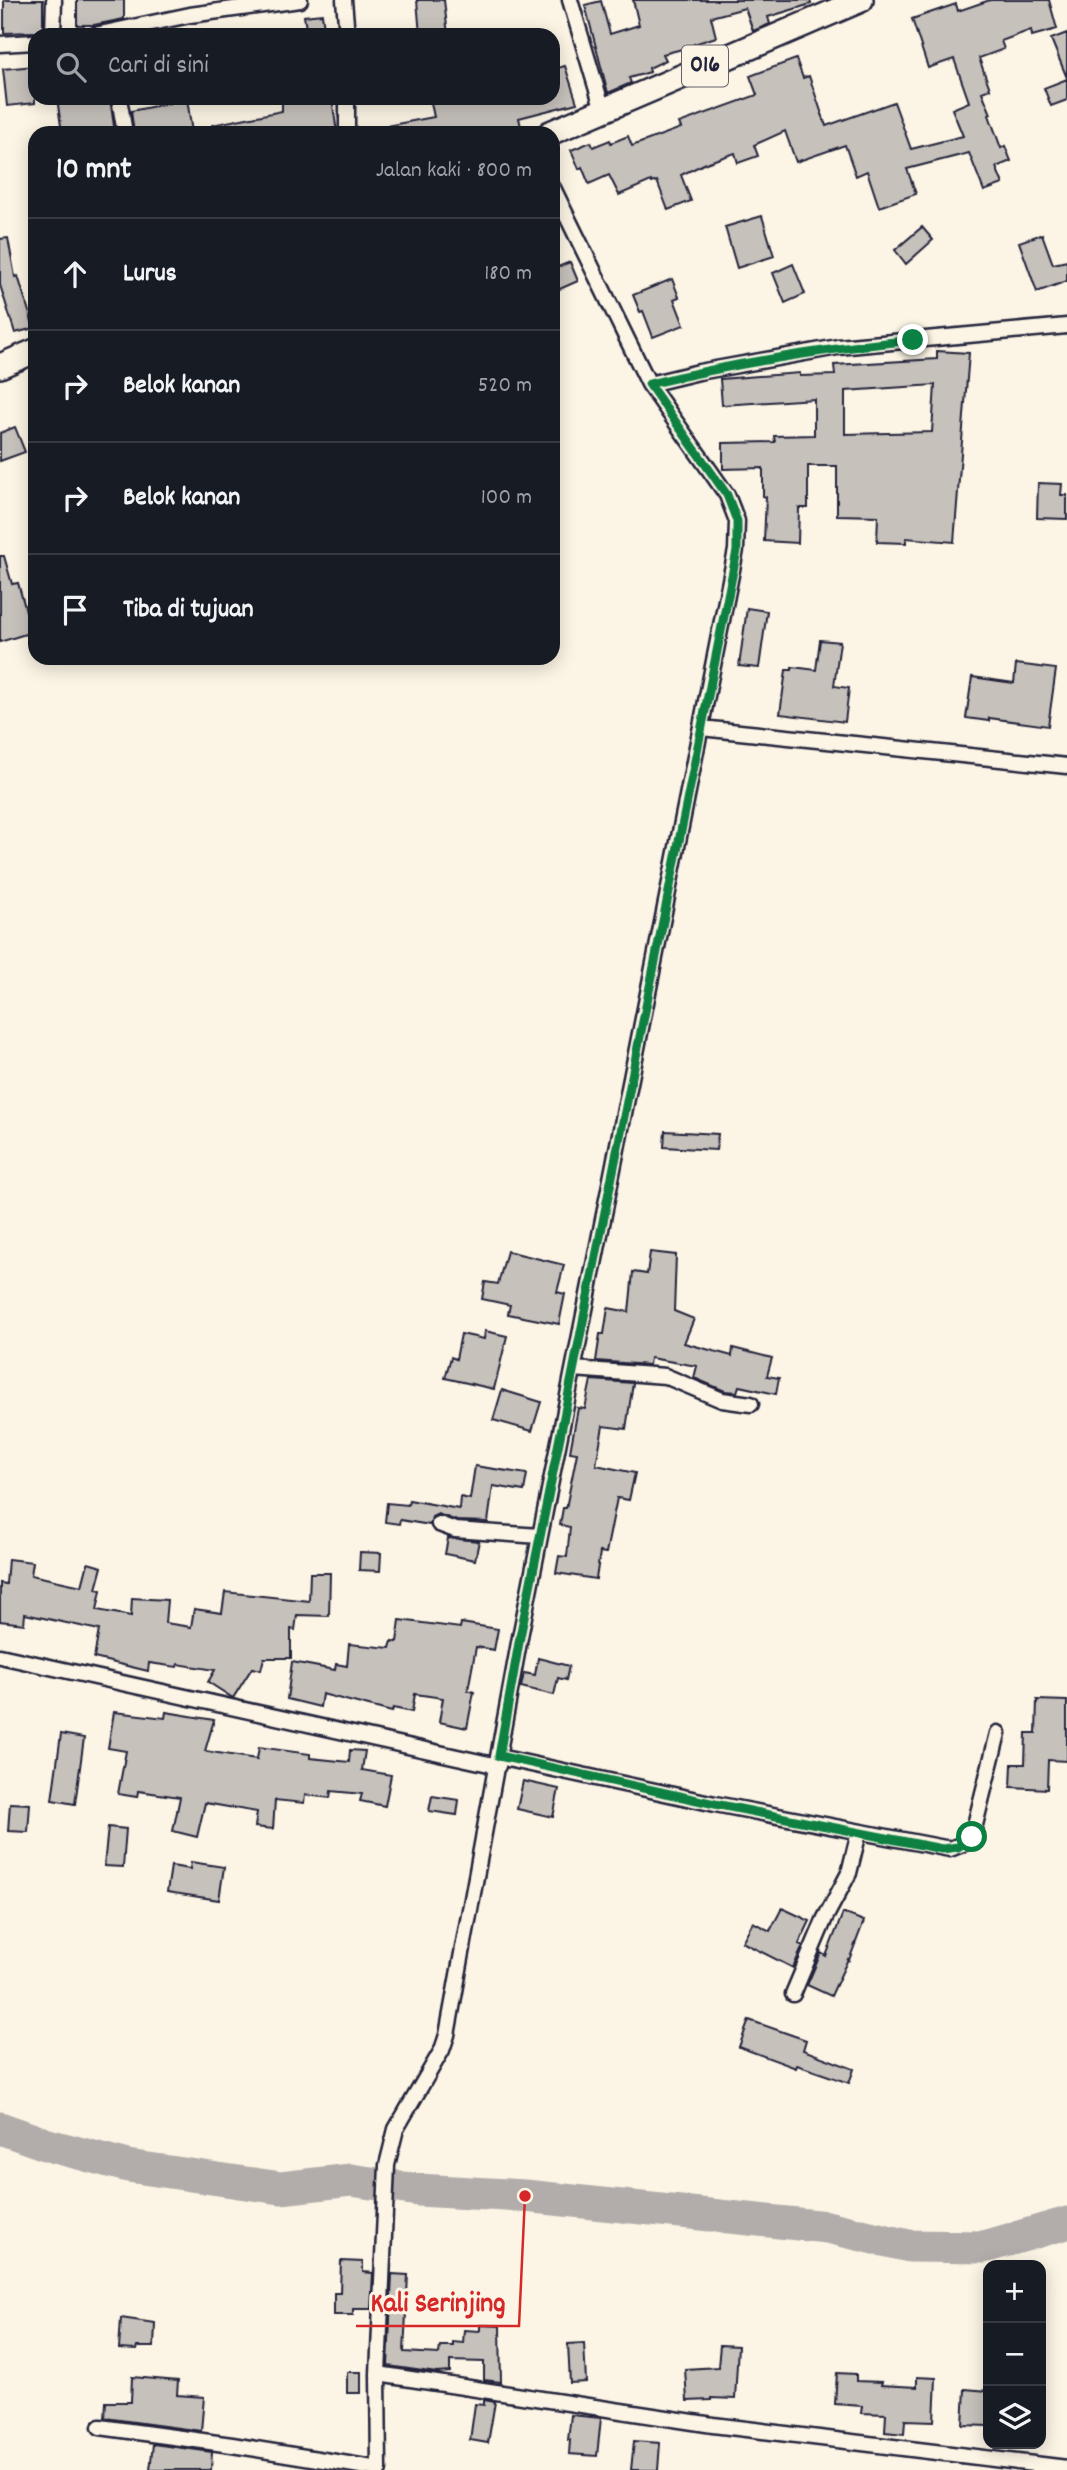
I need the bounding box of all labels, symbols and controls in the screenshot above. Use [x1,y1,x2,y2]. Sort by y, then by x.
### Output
search box [28,28,560,105]
road number: 016 [682,46,728,86]
icon: search [52,48,90,86]
text: Cari di sini [108,48,209,85]
text: 10 mnt [56,150,131,193]
text: Jalan kaki · 800 m [376,155,532,188]
icon: ahead [56,255,94,293]
text: Lurus [123,256,177,293]
text: 180 m [484,258,532,291]
route end [897,324,928,355]
icon: right [56,367,94,405]
text: Belok kanan [123,368,240,405]
text: 520 m [478,370,532,403]
icon: right [56,479,94,517]
text: Belok kanan [123,480,240,517]
text: 100 m [481,482,532,515]
icon: arrive [56,591,94,629]
text: Tiba di tujuan [123,592,254,629]
route start [956,1821,987,1852]
map controls [983,2260,1046,2449]
button: + [983,2260,1046,2323]
callout: Kali Serinjing [356,2277,519,2326]
text: Kali Serinjing [370,2286,506,2326]
button: − [983,2323,1046,2386]
button: layers [983,2386,1046,2449]

